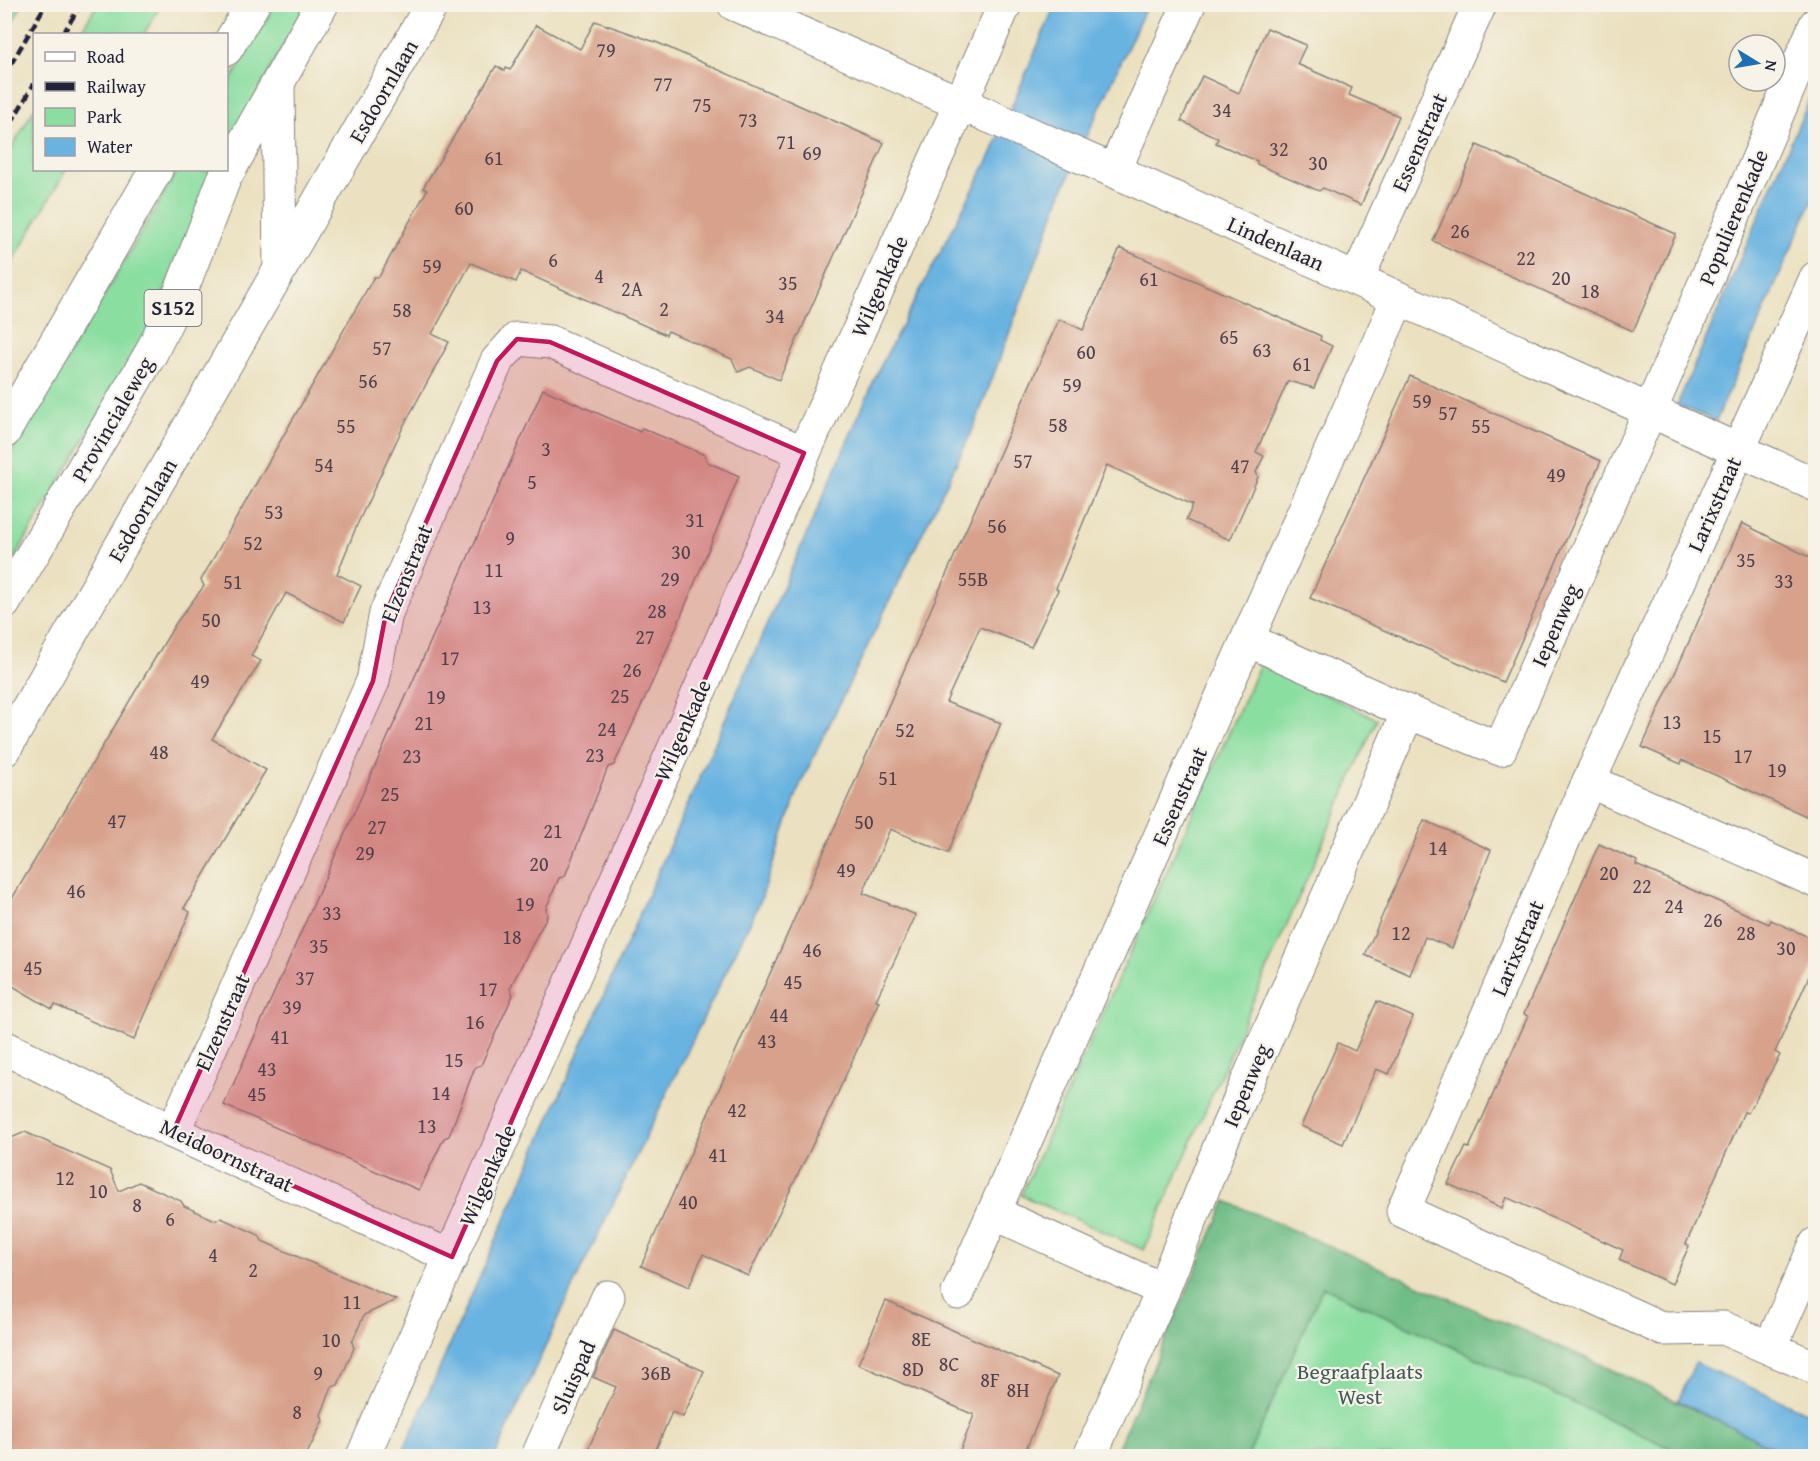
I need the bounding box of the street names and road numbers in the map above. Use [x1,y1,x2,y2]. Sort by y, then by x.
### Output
street label: Esdoornlaan [340,33,426,149]
street label: Essenstraat [1383,87,1455,197]
street label: Populierenkade [1690,144,1776,290]
street label: Lindenlaan [1222,207,1330,279]
street label: Wilgenkade [842,230,916,342]
road number: S152 [144,290,201,326]
street label: Provincialeweg [63,350,161,488]
street label: Larixstraat [1679,451,1749,557]
street label: Esdoornlaan [99,452,185,568]
street label: Elzenstraat [372,519,440,627]
street label: Iepenweg [1522,578,1588,672]
street label: Wilgenkade [645,674,719,786]
street label: Essenstraat [1143,741,1215,851]
street label: Larixstraat [1482,895,1552,1001]
street label: Elzenstraat [186,968,258,1076]
street label: Iepenweg [1214,1038,1278,1132]
street label: Meidoornstraat [155,1110,299,1200]
street label: Wilgenkade [450,1119,524,1231]
street label: Sluispad [543,1335,604,1419]

